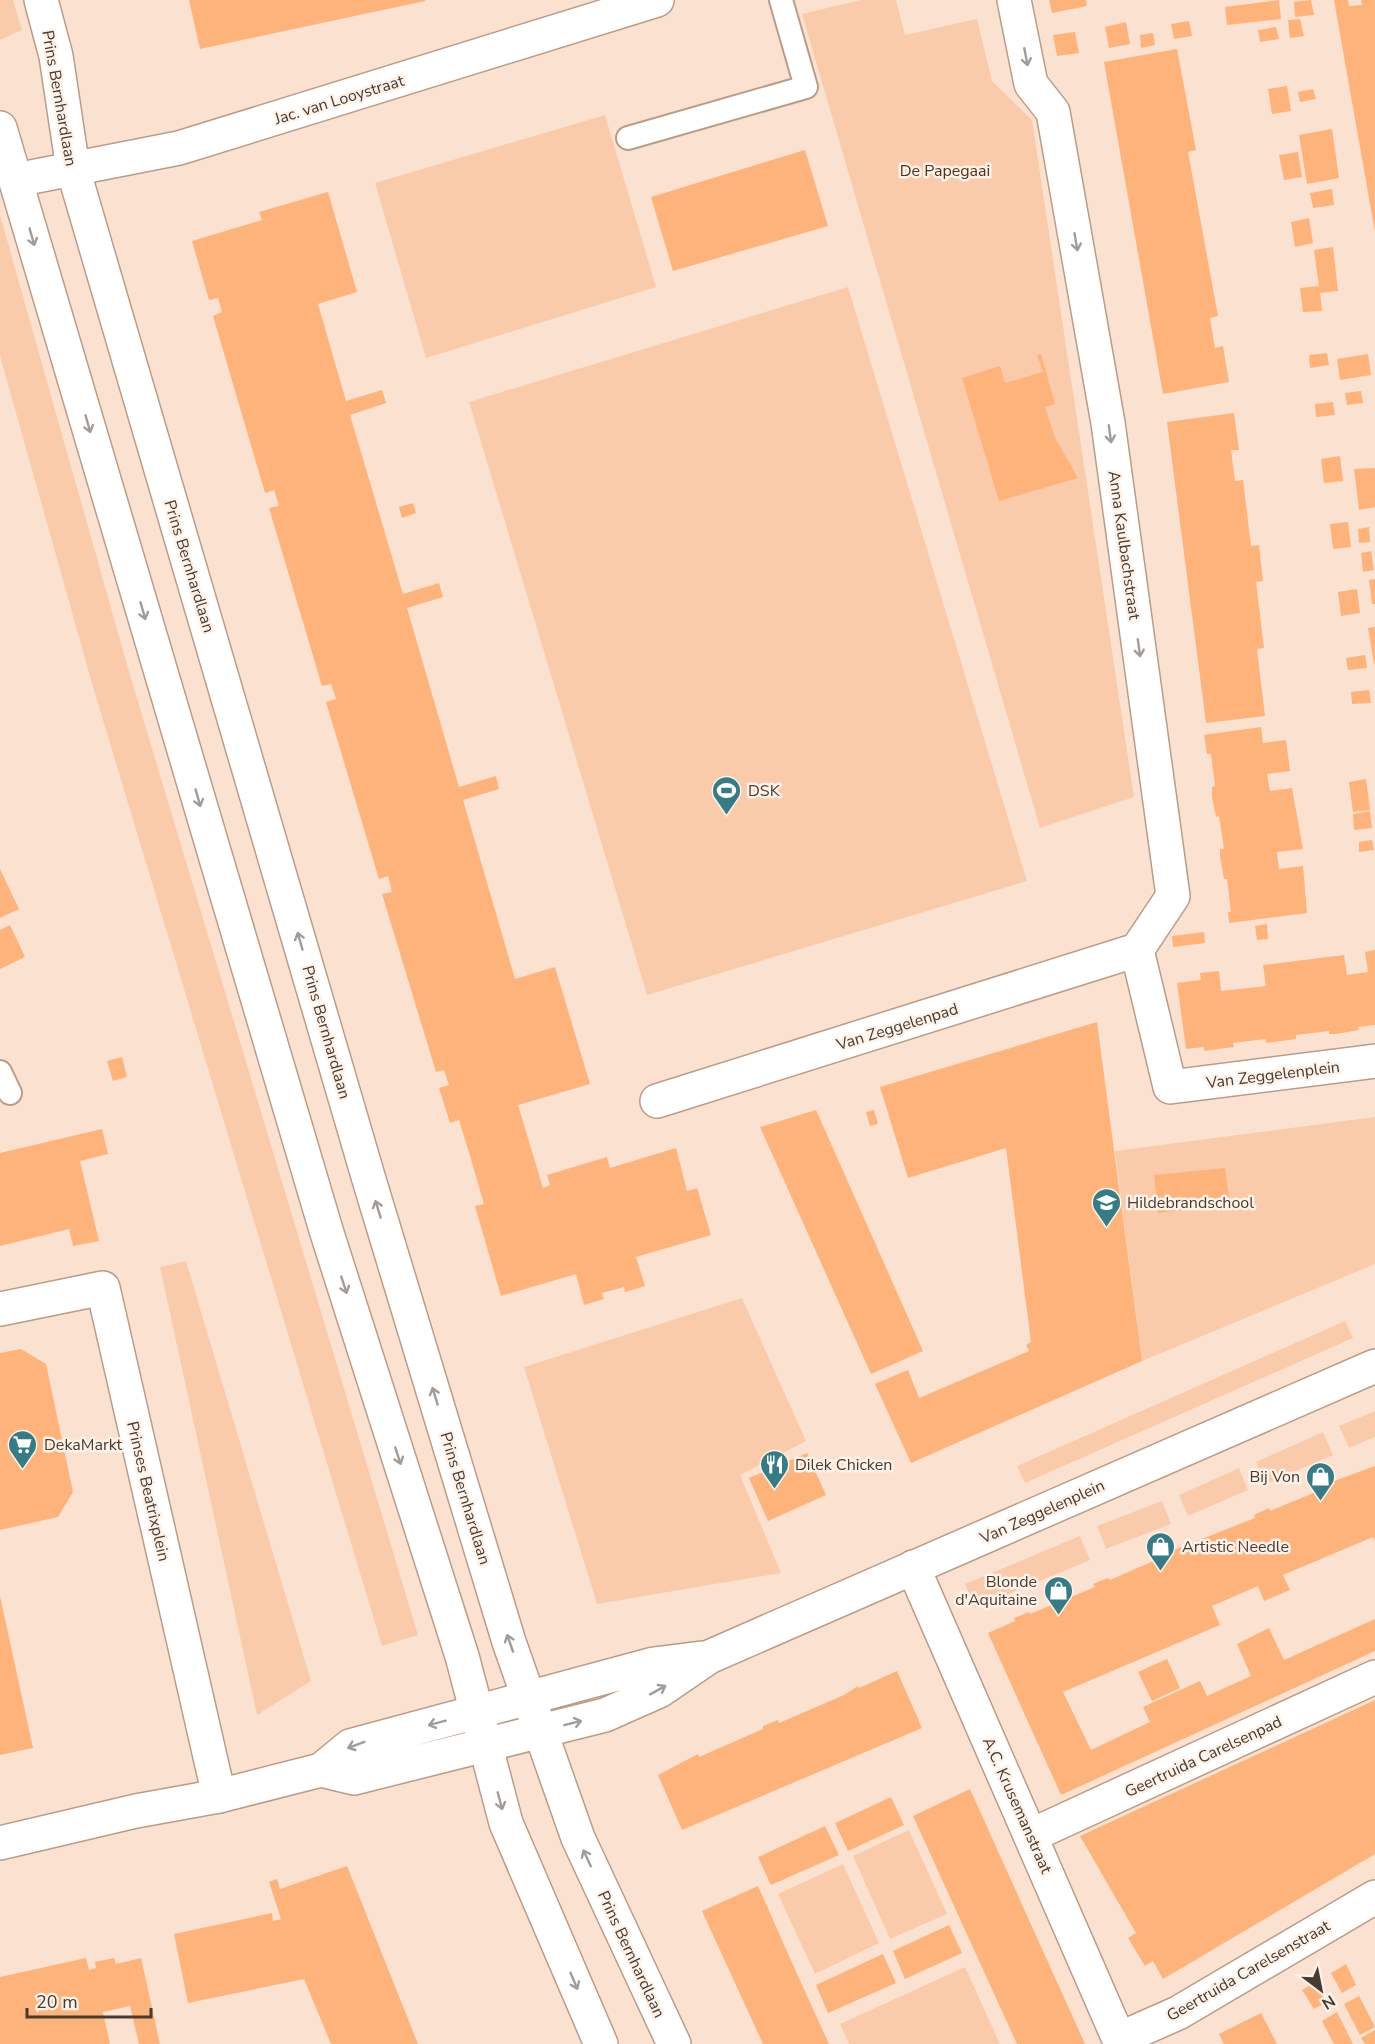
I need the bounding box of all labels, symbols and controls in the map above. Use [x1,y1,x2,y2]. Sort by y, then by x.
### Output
street label: Prins Bernhardlaan [36,28,82,168]
one-way arrow [1021,47,1032,67]
street label: Jac. van Looystraat [271,70,407,130]
park label: De Papegaai [900,160,990,182]
one-way arrow [27,227,38,246]
one-way arrow [1071,232,1082,251]
one-way arrow [83,414,94,433]
one-way arrow [1104,424,1115,444]
street label: Anna Kaulbachstraat [1103,469,1145,622]
street label: Prins Bernhardlaan [158,497,220,635]
one-way arrow [138,601,149,620]
one-way arrow [1134,638,1145,657]
sports icon: DSK [711,774,743,816]
place label: DSK [748,780,781,802]
one-way arrow [193,788,204,807]
one-way arrow [294,932,306,951]
street label: Prins Bernhardlaan [296,963,356,1102]
street label: Van Zeggelenpad [833,998,961,1056]
street label: Van Zeggelenplein [1204,1056,1341,1094]
school or university icon: Hildebrandschool [1090,1186,1122,1228]
place label: Hildebrandschool [1127,1192,1254,1214]
one-way arrow [372,1200,383,1219]
one-way arrow [339,1275,350,1294]
one-way arrow [429,1387,440,1406]
street label: Prinses Beatrixplein [121,1419,175,1563]
supermarket icon: DekaMarkt [7,1428,39,1470]
street label: Prins Bernhardlaan [434,1429,496,1567]
place label: DekaMarkt [44,1434,122,1456]
one-way arrow [393,1446,404,1465]
restaurant icon: Dilek Chicken [758,1448,790,1490]
place label: Dilek Chicken [795,1454,892,1476]
shop icon: Bij Von [1305,1460,1337,1502]
place label: Bij Von [1250,1466,1300,1488]
street label: Van Zeggelenplein [976,1475,1108,1550]
shop icon: Artistic Needle [1145,1530,1177,1572]
place label: Artistic Needle [1182,1536,1289,1558]
place label: Blonde d'Aquitaine [955,1571,1037,1611]
shop icon: Blonde d'Aquitaine [1042,1574,1074,1616]
one-way arrow [504,1634,515,1653]
one-way arrow [649,1684,666,1696]
street label: Geertruida Carelsenpad [1121,1711,1286,1803]
one-way arrow [563,1716,582,1728]
one-way arrow [428,1718,447,1729]
street label: A.C. Krusemanstraat [977,1734,1057,1878]
one-way arrow [348,1741,366,1752]
one-way arrow [495,1791,506,1810]
one-way arrow [580,1849,592,1867]
street label: Prins Bernhardlaan [592,1887,670,2022]
street label: Geertruida Carelsenstraat [1163,1915,1335,2027]
north arrow [1291,1960,1351,2020]
one-way arrow [569,1972,580,1990]
scale bar [27,1981,152,2019]
text: N [1318,1989,1339,2014]
text: 20 m [36,1990,78,2014]

